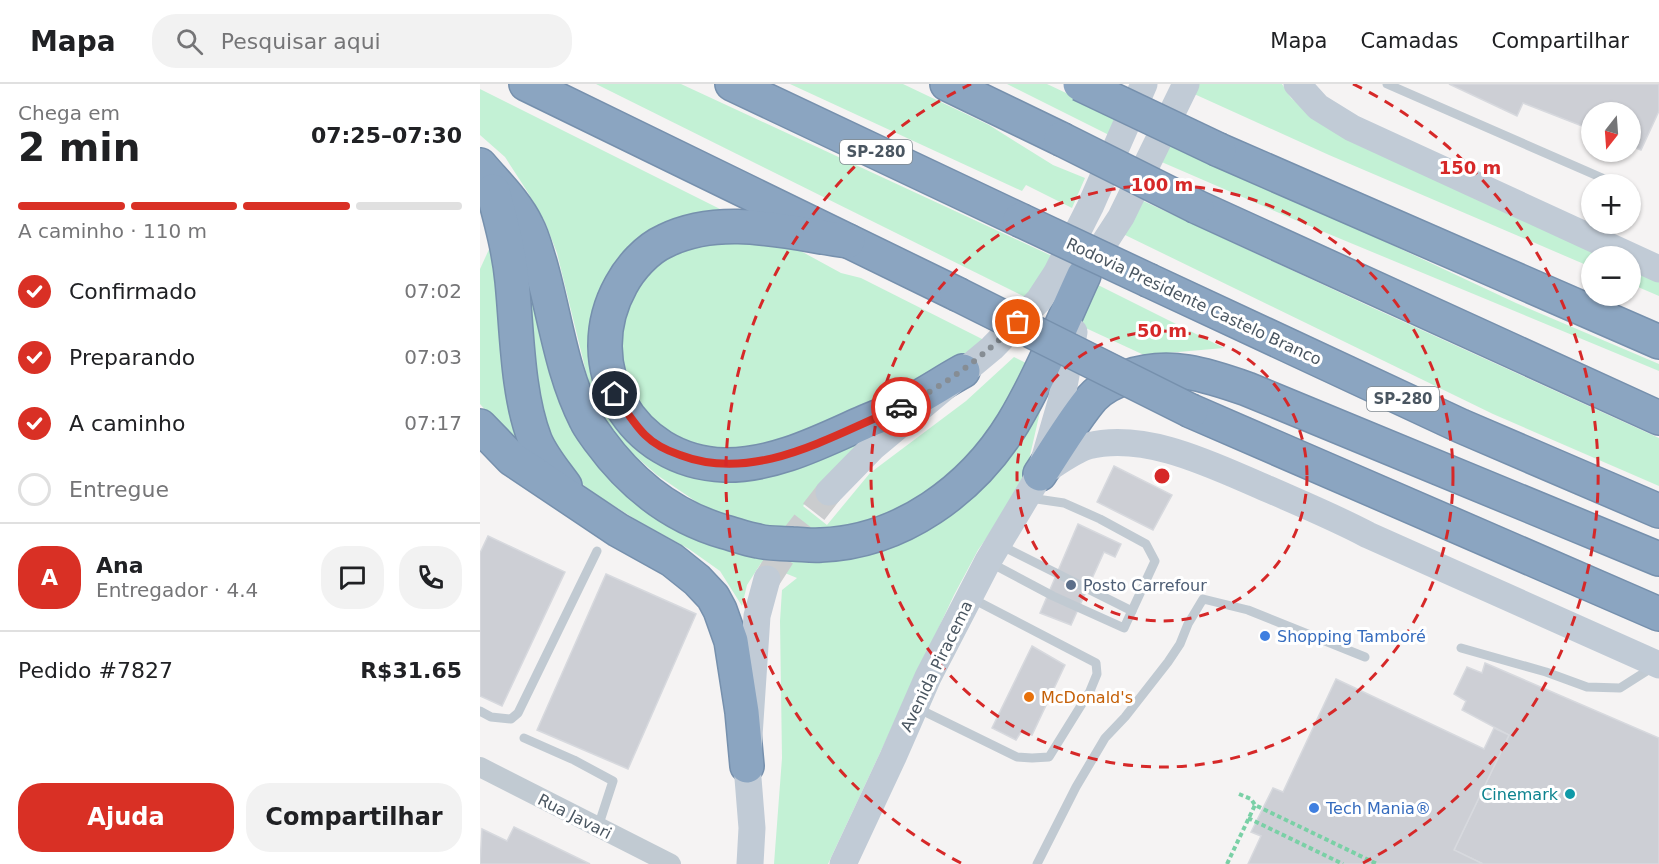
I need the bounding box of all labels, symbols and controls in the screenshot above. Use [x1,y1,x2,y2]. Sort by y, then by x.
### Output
search box [152,14,572,68]
text: Mapa [30,25,116,58]
icon: search [173,25,206,58]
text: Pesquisar aqui [221,29,381,54]
text: Mapa [1270,29,1327,53]
text: Camadas [1360,29,1458,53]
text: Compartilhar [1491,29,1629,53]
text: Chega em [18,101,120,125]
north arrow [1581,102,1641,162]
map controls [1581,102,1641,306]
text: 07:25–07:30 [311,123,462,148]
text: 2 min [18,125,140,170]
road number: SP-280 [840,140,912,164]
text: 150 m [1439,157,1501,178]
text: 100 m [1131,174,1193,195]
button: + [1581,174,1641,234]
text: A caminho · 110 m [18,219,207,243]
street label: Rodovia Presidente Castelo Branco [1063,234,1324,369]
button: − [1581,246,1641,306]
icon: check [18,275,51,308]
text: Confirmado [69,279,197,304]
text: 07:02 [404,279,462,303]
pin [992,296,1043,347]
icon: bag [1001,305,1034,338]
text: 50 m [1137,320,1187,341]
icon: check [18,341,51,374]
text: Preparando [69,345,195,370]
text: 07:03 [404,345,462,369]
pin [589,368,640,419]
icon: home [598,377,631,410]
courier [871,377,931,437]
road number: SP-280 [1367,387,1439,411]
icon: car [885,391,918,424]
icon: check [18,407,51,440]
text: A caminho [69,411,186,436]
text: 07:17 [404,411,462,435]
centre of rings [1152,466,1172,486]
text: Entregue [69,477,169,502]
button: chat [321,546,384,609]
button: phone [399,546,462,609]
text: Ana [96,553,144,578]
text: A [41,565,58,590]
place label: Posto Carrefour [1083,576,1207,595]
text: Entregador · 4.4 [96,578,258,602]
marker: Posto Carrefour [1064,578,1078,592]
street label: Avenida Piracema [897,598,976,735]
place label: Shopping Tamboré [1277,627,1426,646]
marker: Shopping Tamboré [1258,629,1272,643]
text: Pedido #7827 [18,658,173,683]
text: R$31.65 [360,658,462,683]
place label: McDonald's [1041,688,1133,707]
marker: McDonald's [1022,690,1036,704]
button: Ajuda [18,783,234,852]
button: Compartilhar [246,783,462,852]
place label: Cinemark [1481,785,1559,804]
marker: Cinemark [1563,787,1577,801]
street label: Rua Javari [535,790,615,843]
place label: Tech Mania® [1325,799,1431,818]
marker: Tech Mania® [1307,801,1321,815]

